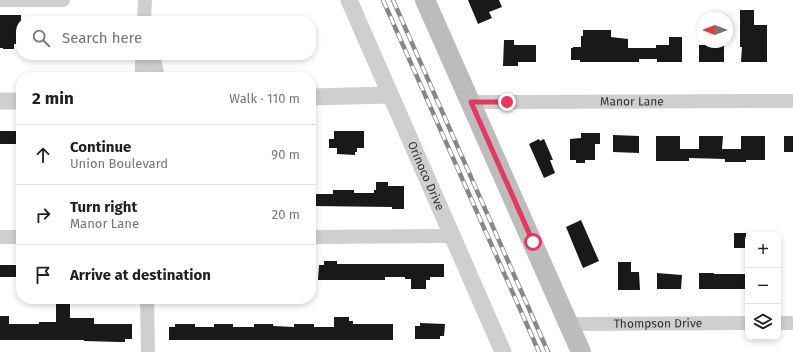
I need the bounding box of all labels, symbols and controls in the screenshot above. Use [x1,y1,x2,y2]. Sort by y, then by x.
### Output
north arrow [697,12,733,48]
search box [16,16,316,60]
icon: search [30,27,52,49]
text: Search here [62,29,142,47]
text: 2 min [32,88,74,109]
text: Walk · 110 m [229,91,300,106]
route end [498,93,516,111]
street label: Manor Lane [600,94,664,109]
text: Continue [70,138,131,156]
street label: Orinoco Drive [405,139,447,213]
icon: ahead [32,144,54,166]
text: 90 m [271,147,300,162]
text: Union Boulevard [70,156,168,171]
text: Turn right [70,198,137,216]
icon: right [32,204,54,226]
text: 20 m [272,207,300,222]
text: Manor Lane [70,216,139,231]
map controls [745,232,781,340]
button: + [745,232,781,268]
route start [524,233,542,251]
icon: arrive [32,264,54,286]
text: Arrive at destination [70,266,211,284]
button: − [745,268,781,304]
button: layers [745,304,781,340]
street label: Thompson Drive [614,316,702,331]

